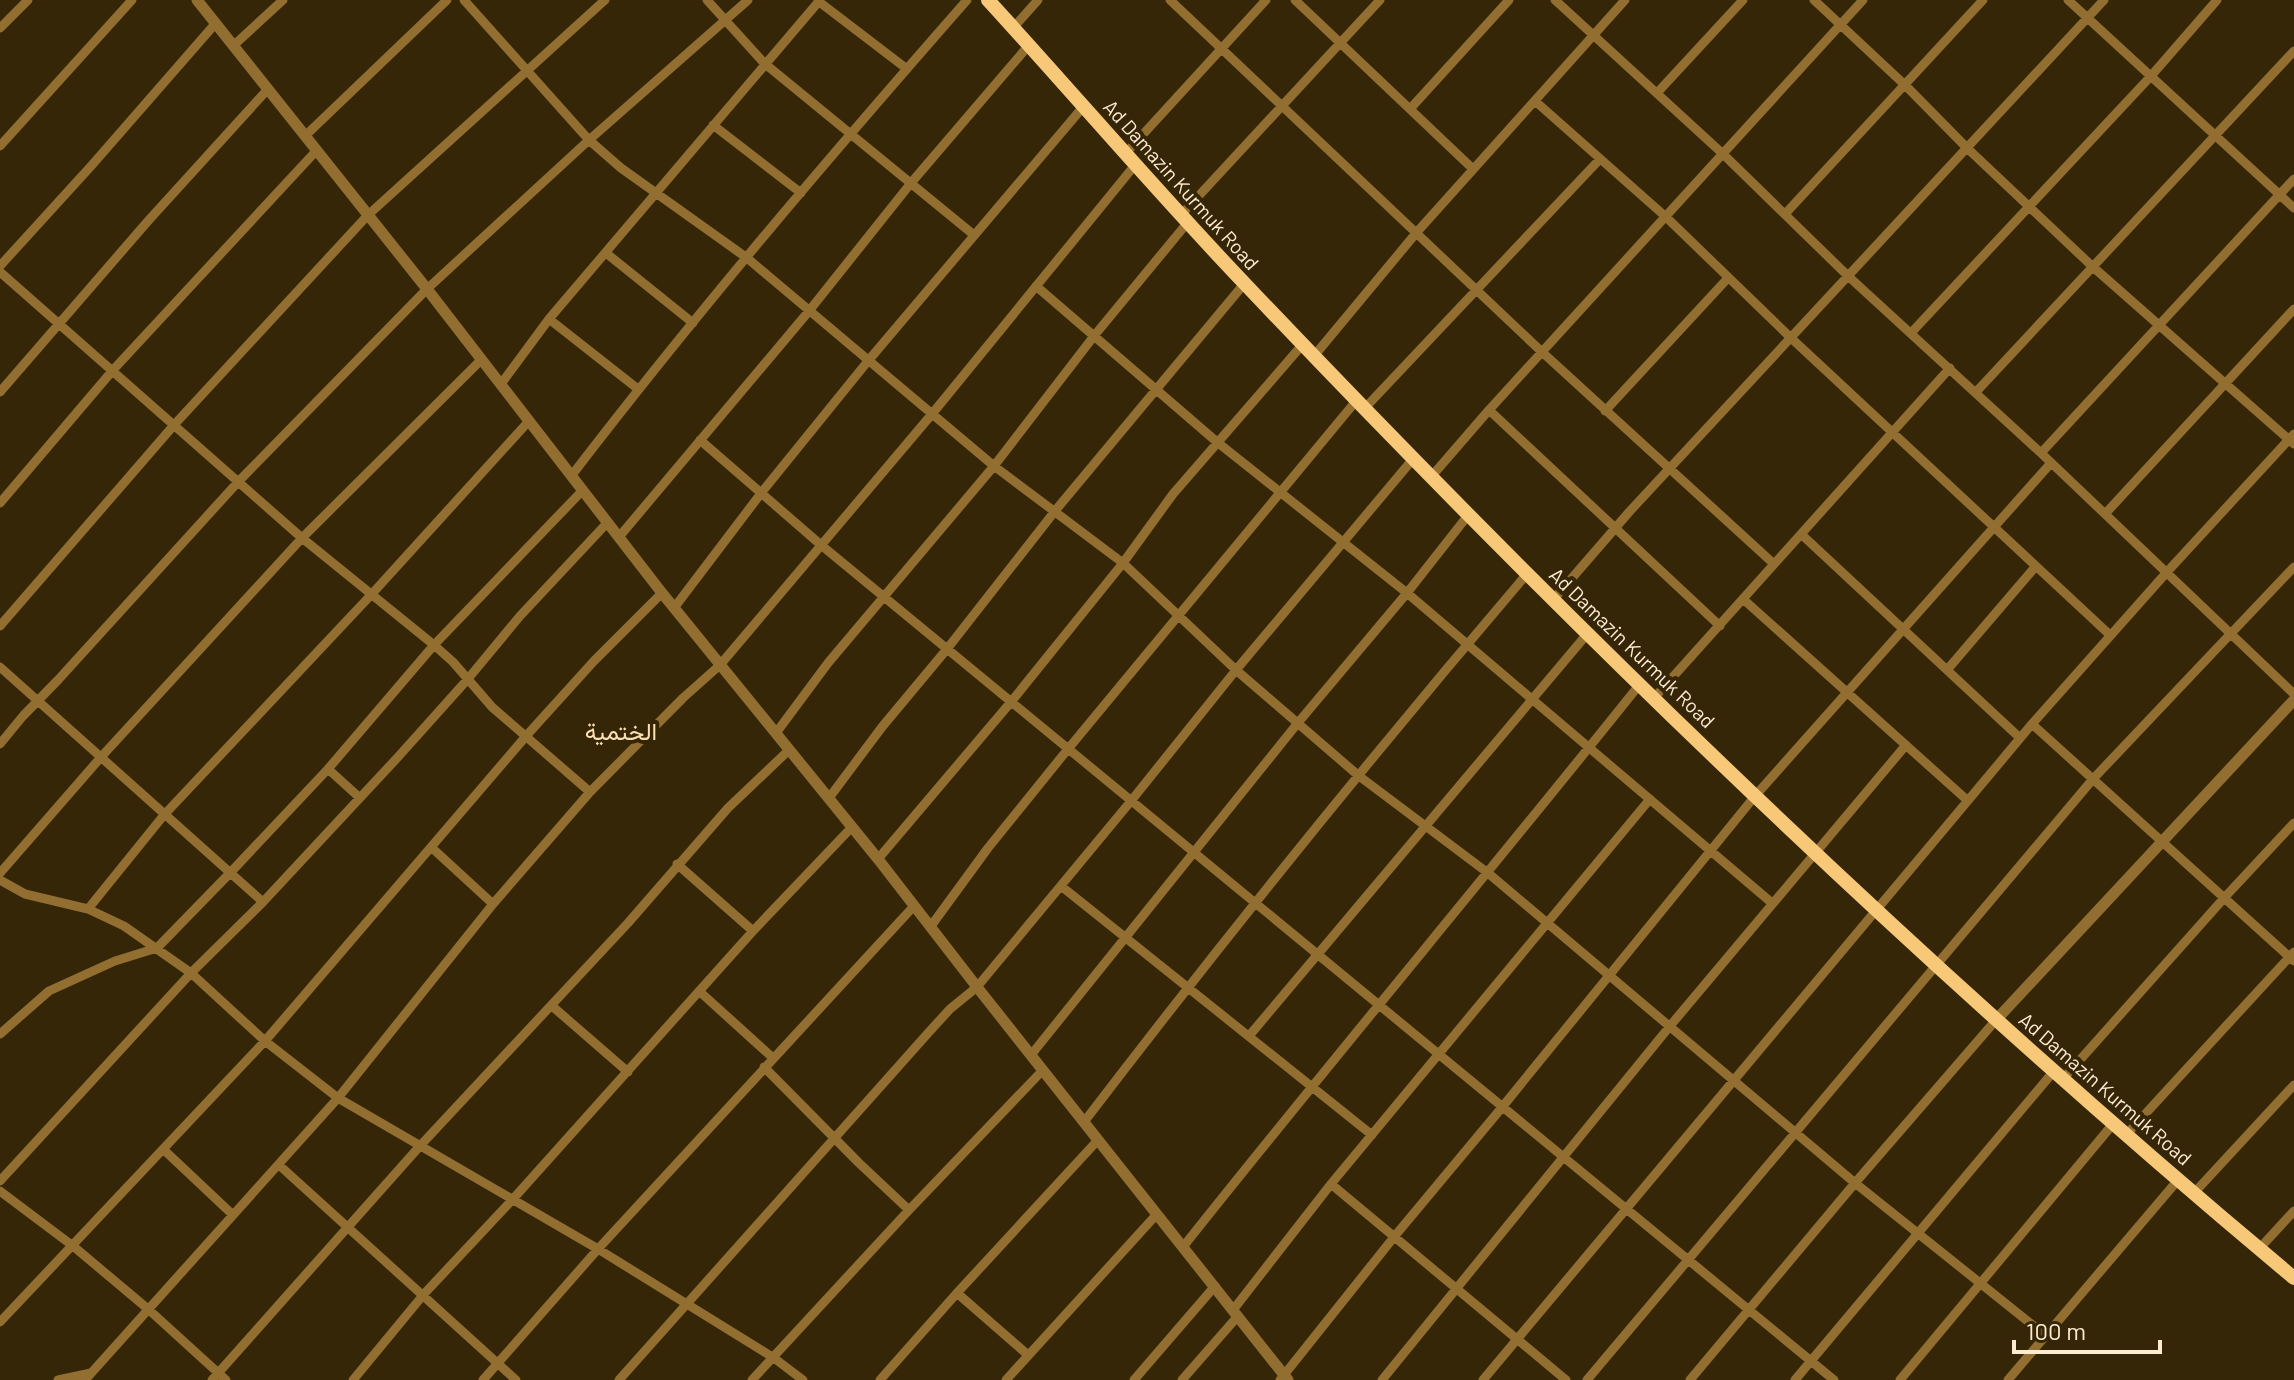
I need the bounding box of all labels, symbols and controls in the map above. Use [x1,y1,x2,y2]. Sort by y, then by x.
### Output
street label: Ad Damazin Kurmuk Road [1099,94,1264,274]
street label: Ad Damazin Kurmuk Road [1545,562,1720,733]
district label: الختمية [585,716,657,746]
street label: Ad Damazin Kurmuk Road [2015,1007,2197,1170]
scale bar [2014,1304,2160,1354]
text: 100 m [2026,1316,2086,1345]

